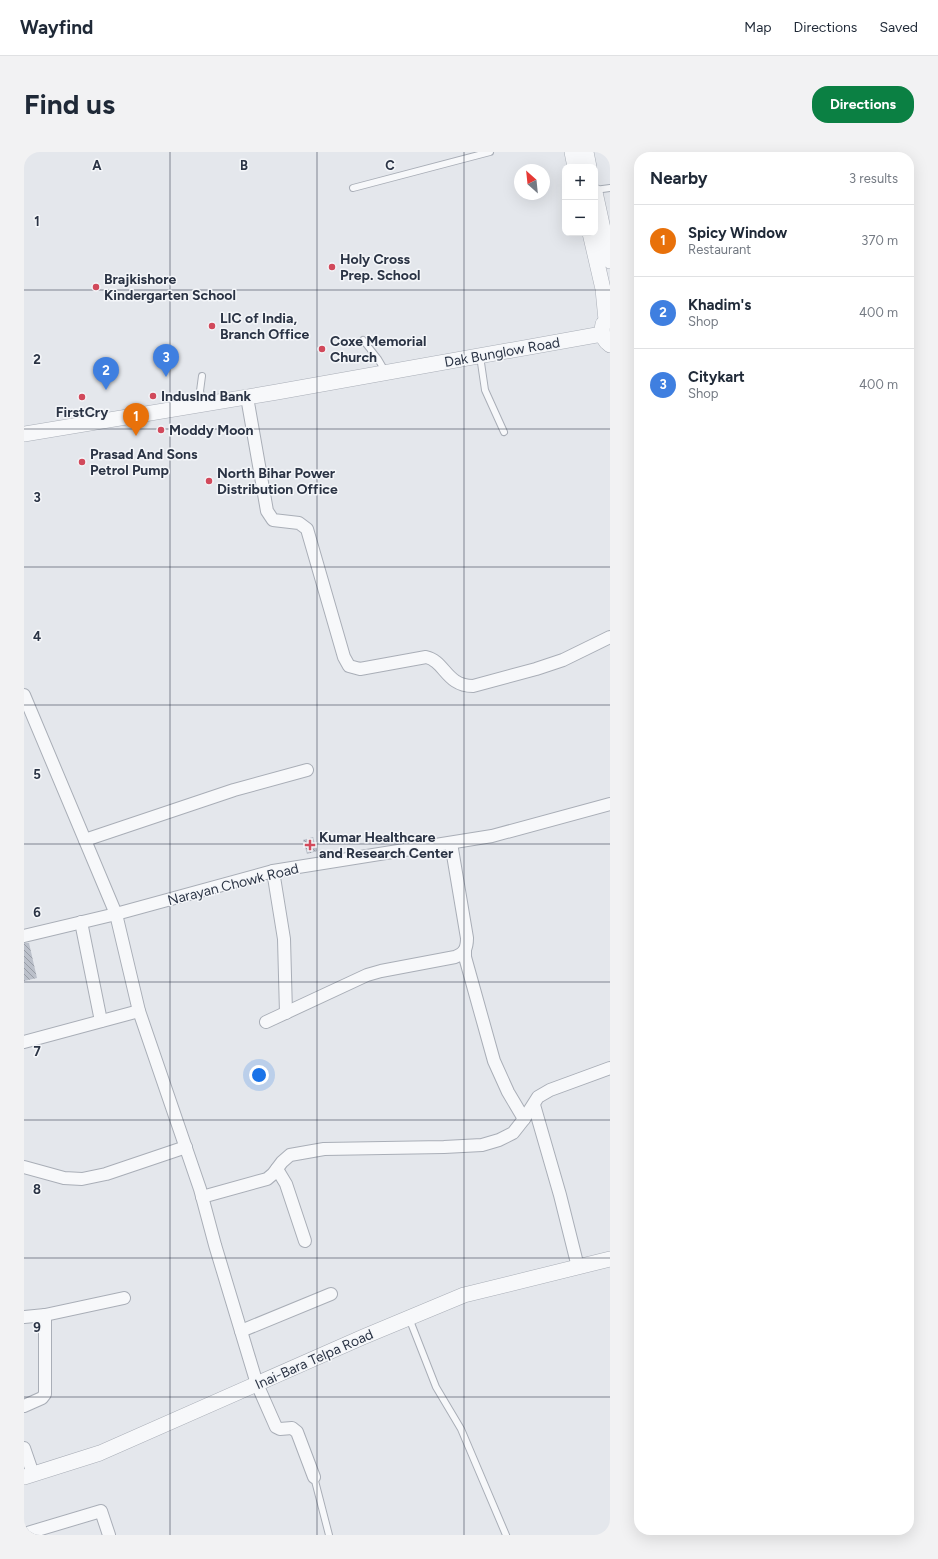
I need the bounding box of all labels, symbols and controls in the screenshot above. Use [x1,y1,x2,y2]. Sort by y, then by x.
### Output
text: Wayfind [20,16,93,39]
text: Map [744,19,772,36]
text: Directions [794,19,857,36]
text: Saved [879,19,918,36]
button: Directions [812,86,914,123]
text: Find us [24,87,115,121]
text: A [92,158,102,173]
text: B [240,158,248,173]
text: C [385,158,395,173]
north arrow [514,164,550,200]
map controls [562,164,598,236]
button: + [562,164,598,200]
text: Nearby [650,168,708,188]
text: 3 results [849,171,898,186]
button: − [562,200,598,236]
text: 1 [34,214,40,229]
text: Spicy Window [688,224,787,242]
text: 1 [660,233,666,248]
text: 370 m [861,233,898,248]
text: Restaurant [688,242,751,257]
place label: Holy Cross Prep. School [340,251,421,284]
marker: Holy Cross Prep. School [327,262,337,272]
place label: Brajkishore Kindergarten School [104,271,236,304]
marker: Brajkishore Kindergarten School [91,282,101,292]
text: Khadim's [688,296,751,314]
text: 2 [659,305,667,320]
text: 400 m [859,305,898,320]
place label: LIC of India, Branch Office [220,310,310,343]
text: Shop [688,314,718,329]
marker: LIC of India, Branch Office [207,321,217,331]
place label: Coxe Memorial Church [330,333,426,366]
street label: Dak Bunglow Road [443,334,561,371]
pin: 3 [153,344,179,377]
marker: Coxe Memorial Church [317,344,327,354]
text: 2 [33,352,41,367]
pin: 2 [93,357,119,390]
text: Citykart [688,368,745,386]
text: 3 [659,377,667,392]
text: 400 m [859,377,898,392]
text: Shop [688,386,718,401]
place label: IndusInd Bank [161,388,251,405]
marker: IndusInd Bank [148,391,158,401]
marker: FirstCry [77,392,87,402]
pin: 1 [123,403,149,436]
place label: FirstCry [56,404,109,421]
place label: Moddy Moon [169,422,253,439]
marker: Moddy Moon [156,425,166,435]
place label: Prasad And Sons Petrol Pump [90,446,198,479]
marker: Prasad And Sons Petrol Pump [77,457,87,467]
place label: North Bihar Power Distribution Office [217,465,338,498]
marker: North Bihar Power Distribution Office [204,476,214,486]
text: 3 [33,490,41,505]
text: 4 [33,629,41,644]
text: 5 [33,767,41,782]
place label: Kumar Healthcare and Research Center [319,829,454,862]
marker: Kumar Healthcare and Research Center [304,839,316,851]
street label: Narayan Chowk Road [166,860,301,909]
text: 6 [33,905,41,920]
text: 7 [33,1044,41,1059]
your location [249,1065,269,1085]
text: 8 [33,1182,41,1197]
text: 9 [33,1320,41,1335]
street label: Inai-Bara Telpa Road [252,1326,376,1393]

